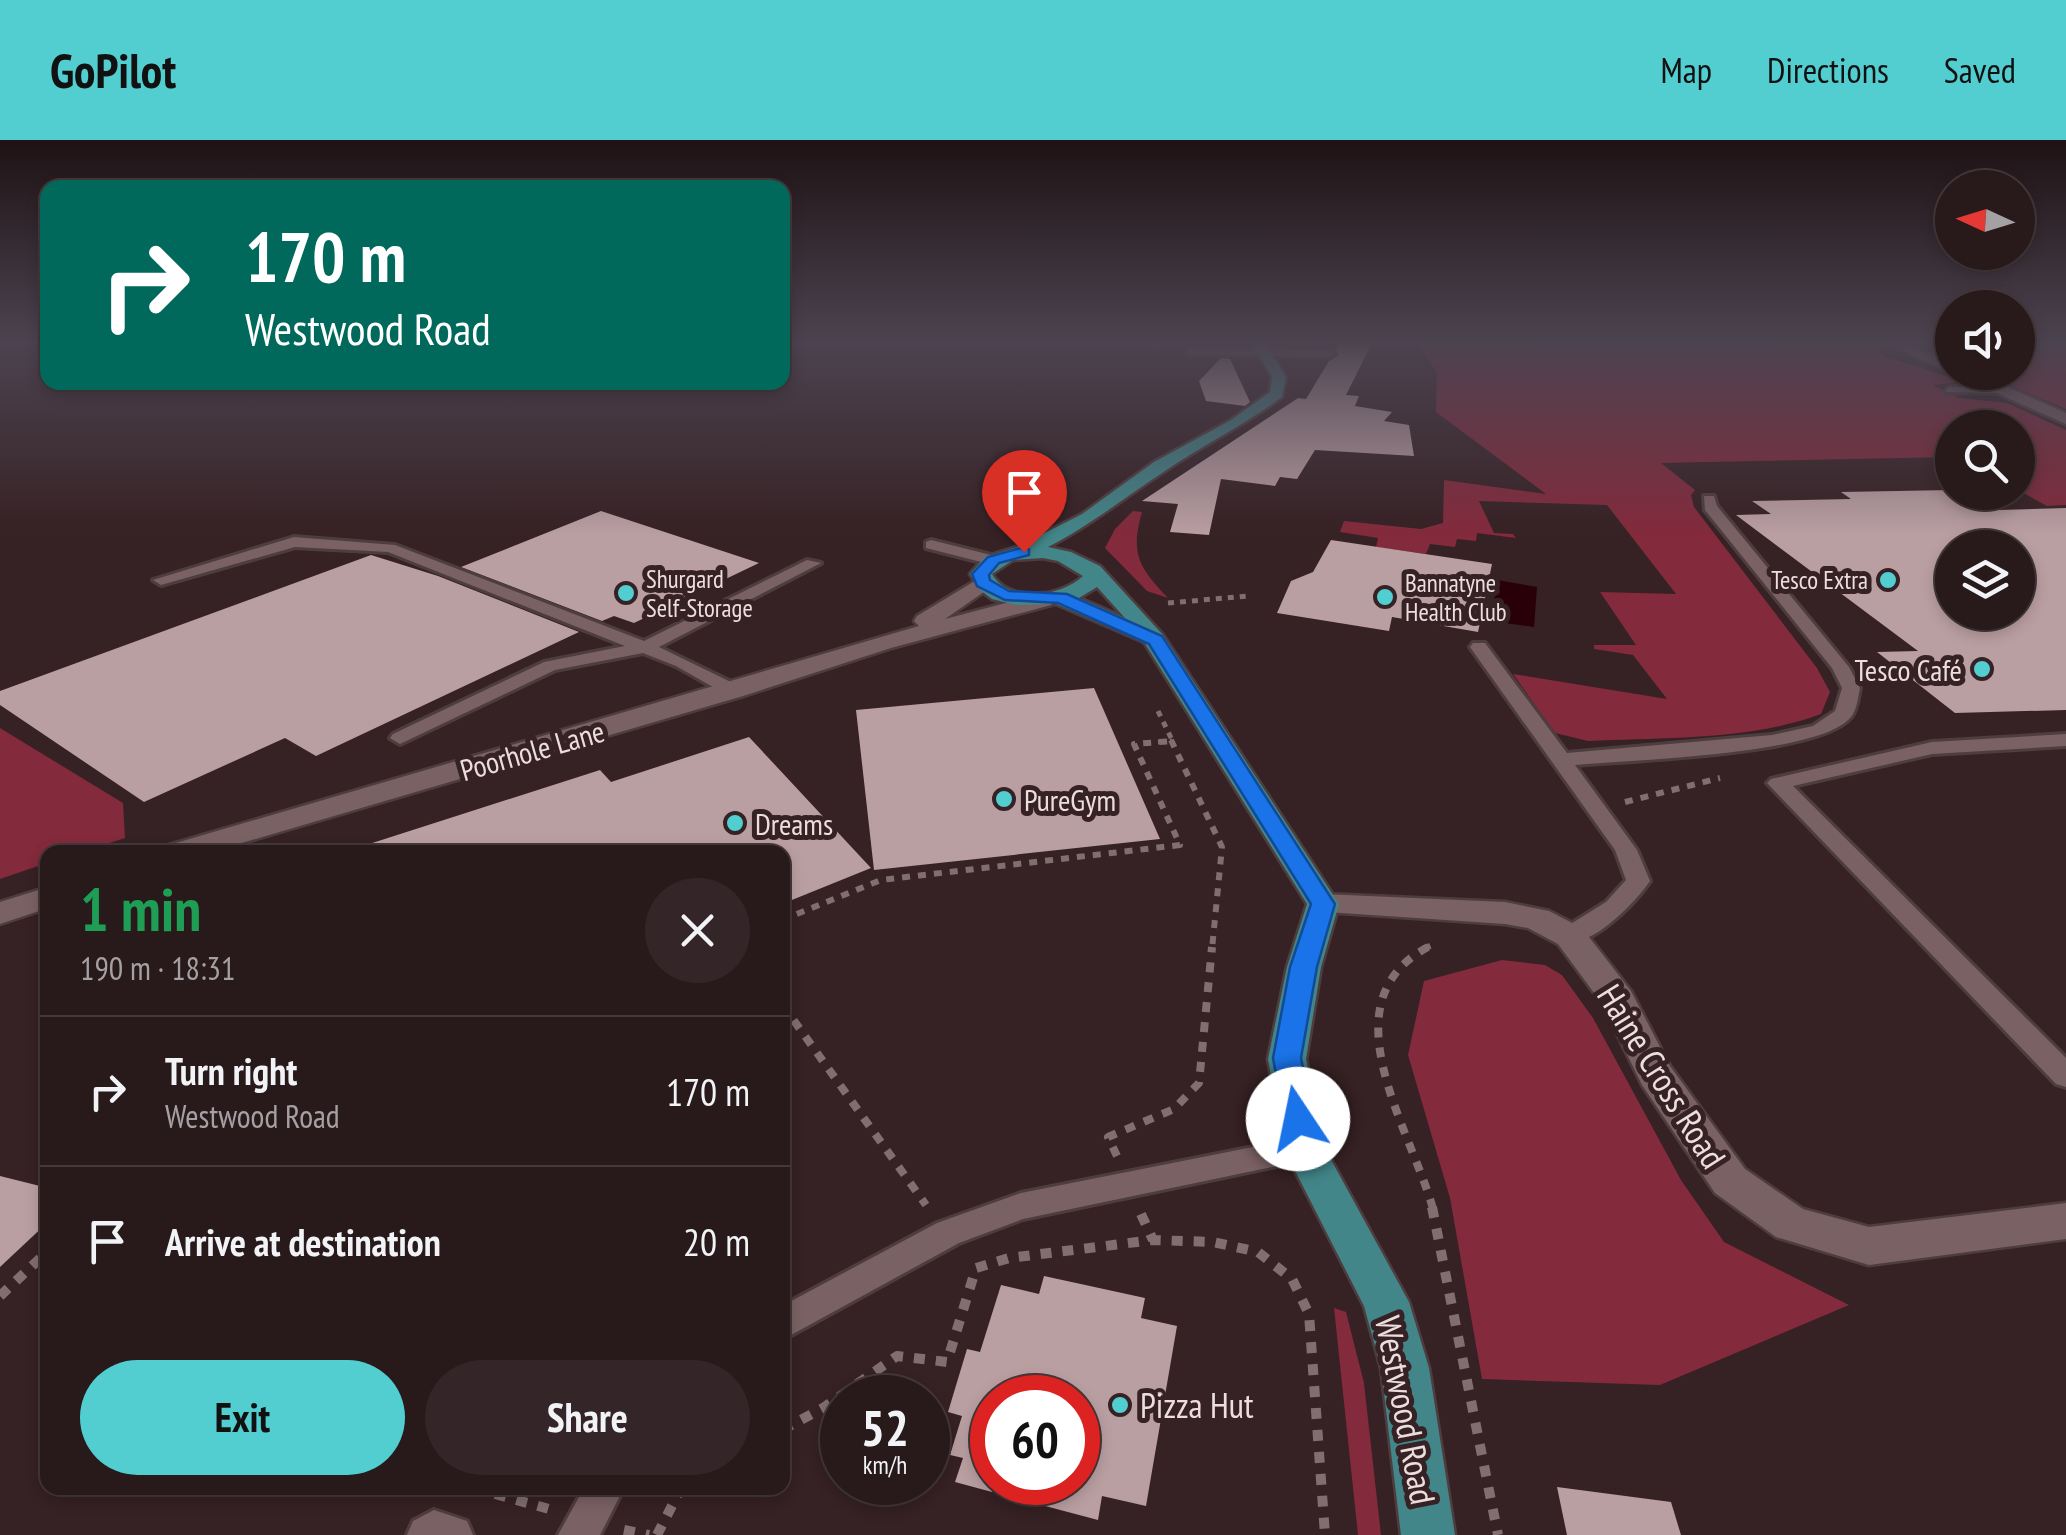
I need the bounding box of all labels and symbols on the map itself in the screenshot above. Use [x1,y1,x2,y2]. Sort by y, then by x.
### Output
north arrow [1935,170,2035,270]
pin [982,450,1067,553]
place label: Shurgard Self-Storage [646,563,753,624]
place label: Tesco Extra [1771,564,1868,596]
place label: Bannatyne Health Club [1405,567,1507,628]
marker: Tesco Extra [1877,569,1899,591]
marker: Shurgard Self-Storage [615,582,637,604]
marker: Bannatyne Health Club [1374,586,1396,608]
place label: Tesco Café [1854,650,1962,689]
marker: Tesco Café [1971,658,1993,680]
street label: Poorhole Lane [455,711,609,789]
place label: PureGym [1024,780,1116,819]
marker: PureGym [993,788,1015,810]
place label: Dreams [755,804,833,843]
marker: Dreams [724,812,746,834]
street label: Haine Cross Road [1587,975,1737,1177]
position arrow [1246,1067,1350,1171]
street label: Westwood Road [1365,1312,1447,1508]
speed limit sign: 60 [970,1375,1100,1505]
place label: Pizza Hut [1140,1382,1254,1428]
marker: Pizza Hut [1109,1394,1131,1416]

